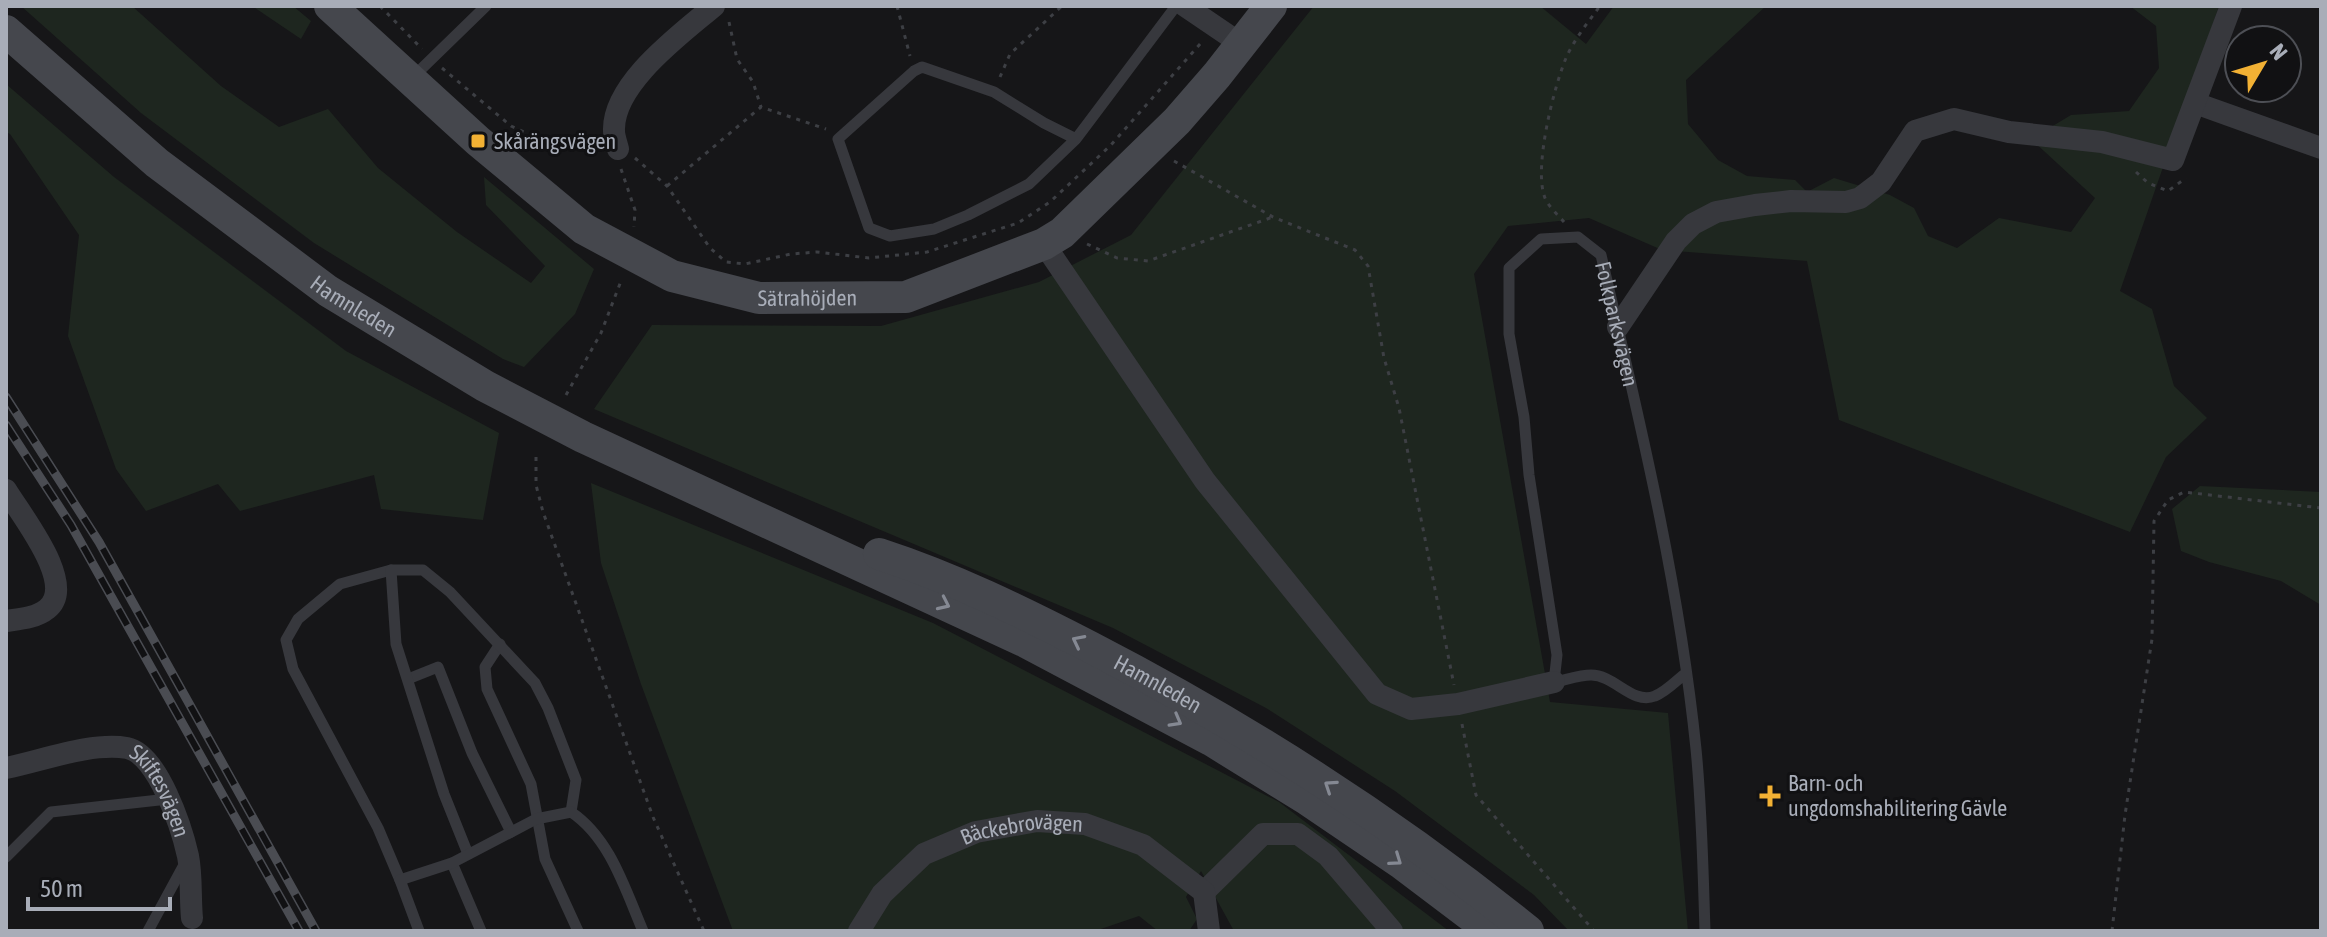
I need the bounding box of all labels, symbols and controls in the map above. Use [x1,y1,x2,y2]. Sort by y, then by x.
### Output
north arrow [2223,24,2303,104]
text: N [2265,39,2293,65]
place label: Skårängsvägen [494,128,616,154]
marker: Skårängsvägen [469,132,487,150]
street label: Folkparksvägen [1590,259,1644,389]
street label: Hamnleden [306,270,401,342]
street label: Sätrahöjden [758,284,857,311]
one-way arrow [936,594,951,610]
one-way arrow [1072,636,1087,651]
street label: Hamnleden [1110,649,1206,718]
one-way arrow [1168,711,1182,727]
street label: Skiftesvägen [125,738,195,840]
place label: Barn- och ungdomshabilitering Gävle [1788,770,2007,821]
one-way arrow [1324,781,1338,796]
marker: Barn- och ungdomshabilitering Gävle [1759,785,1781,807]
street label: Bäckebrovägen [956,808,1084,850]
one-way arrow [1387,850,1401,865]
scale bar [28,861,170,911]
text: 50 m [40,875,83,902]

